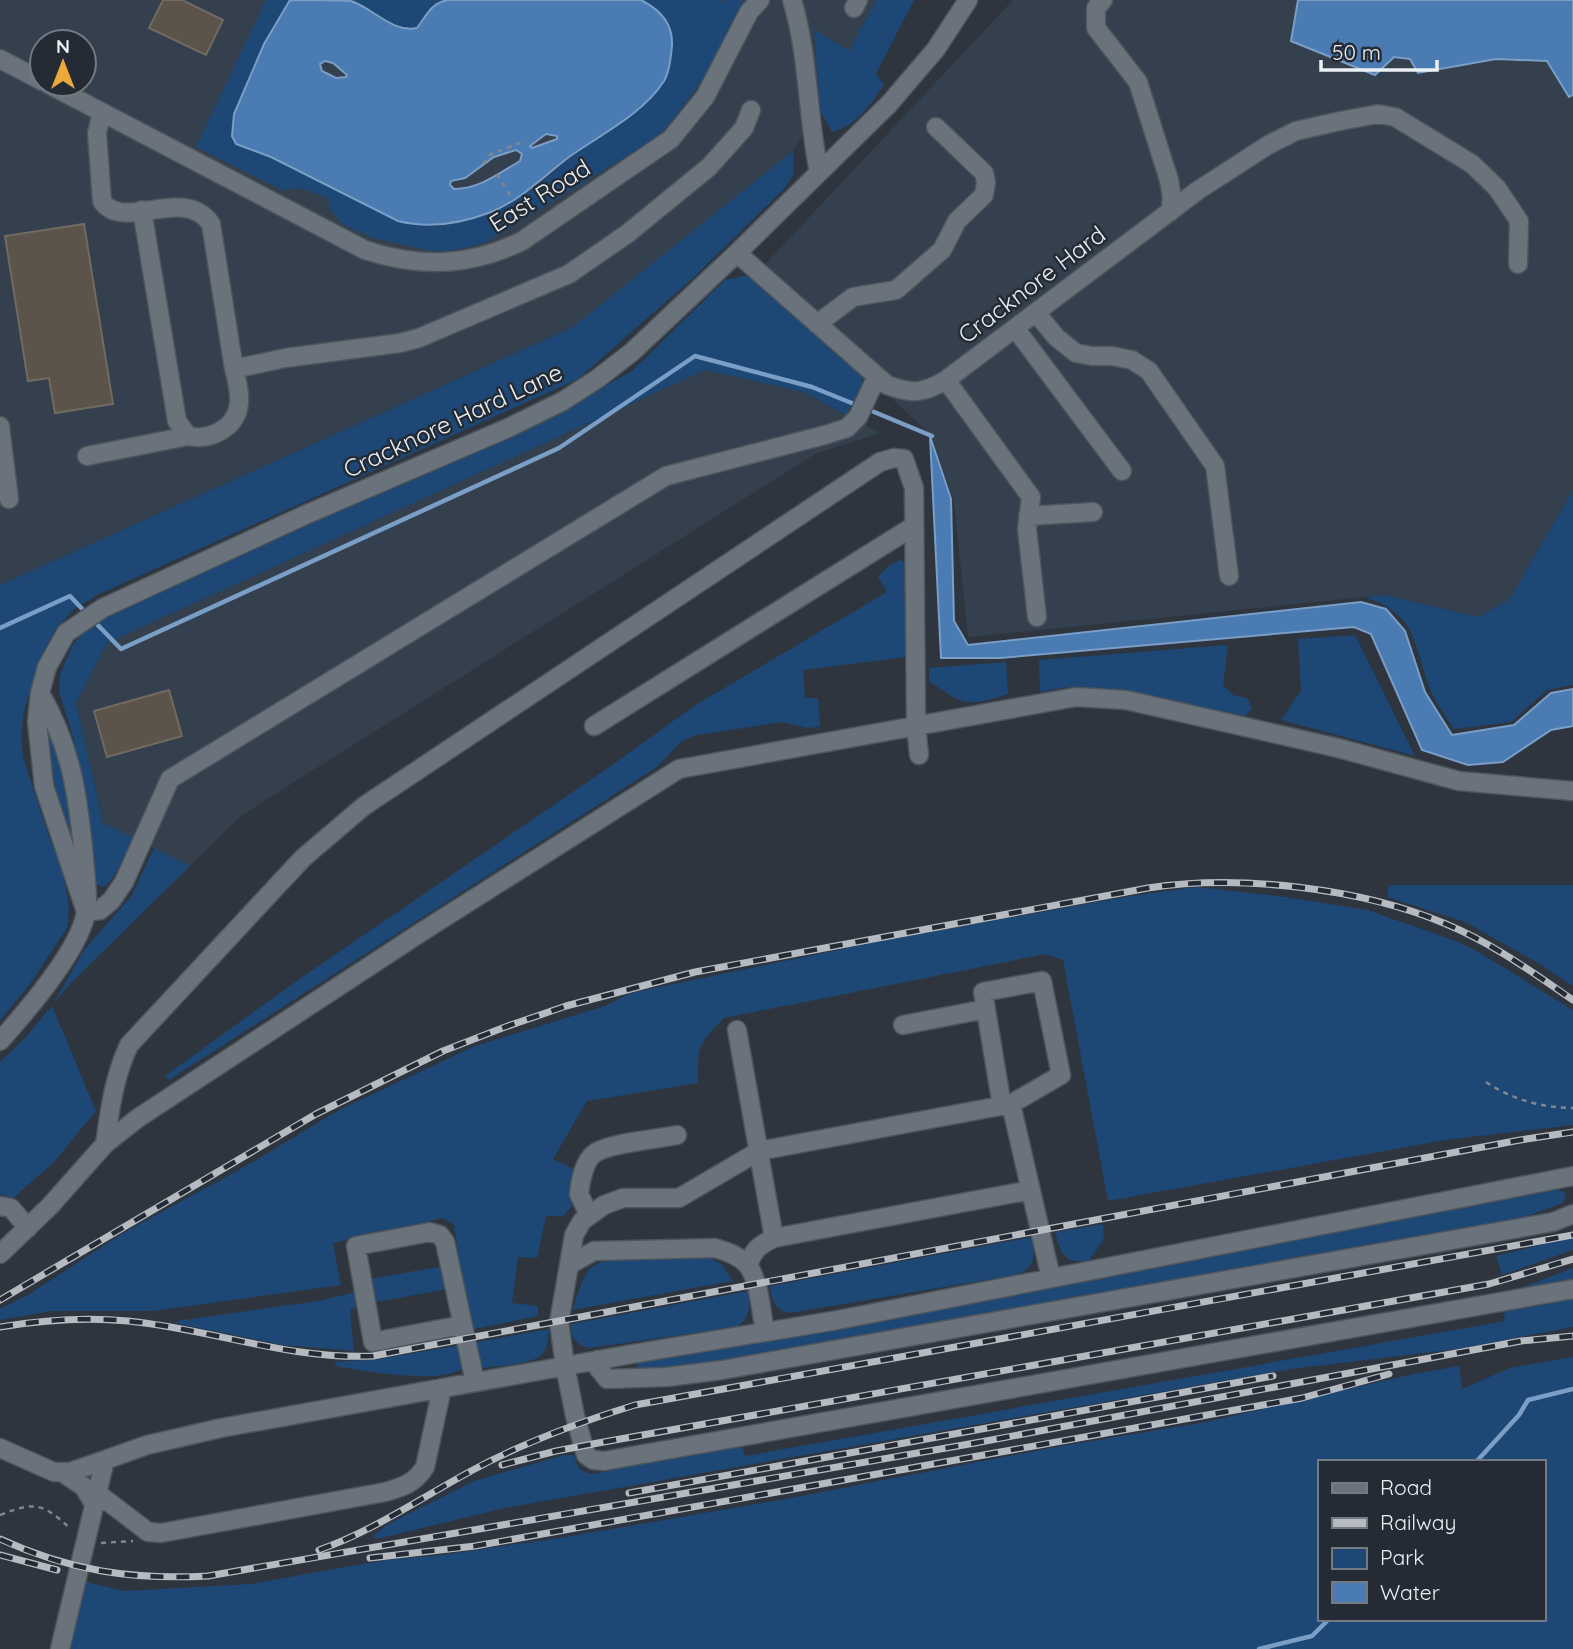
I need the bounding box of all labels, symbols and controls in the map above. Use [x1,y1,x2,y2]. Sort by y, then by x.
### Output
north arrow [28,28,98,98]
scale bar [1321,28,1436,72]
text: N [56,34,70,58]
text: 50 m [1332,39,1381,65]
street label: East Road [483,152,596,238]
street label: Cracknore Hard [952,219,1111,349]
street label: Cracknore Hard Lane [338,356,567,484]
legend [1318,1460,1545,1621]
text: Road [1380,1474,1432,1500]
text: Railway [1380,1509,1456,1535]
text: Park [1380,1544,1424,1570]
text: Water [1380,1579,1440,1605]

